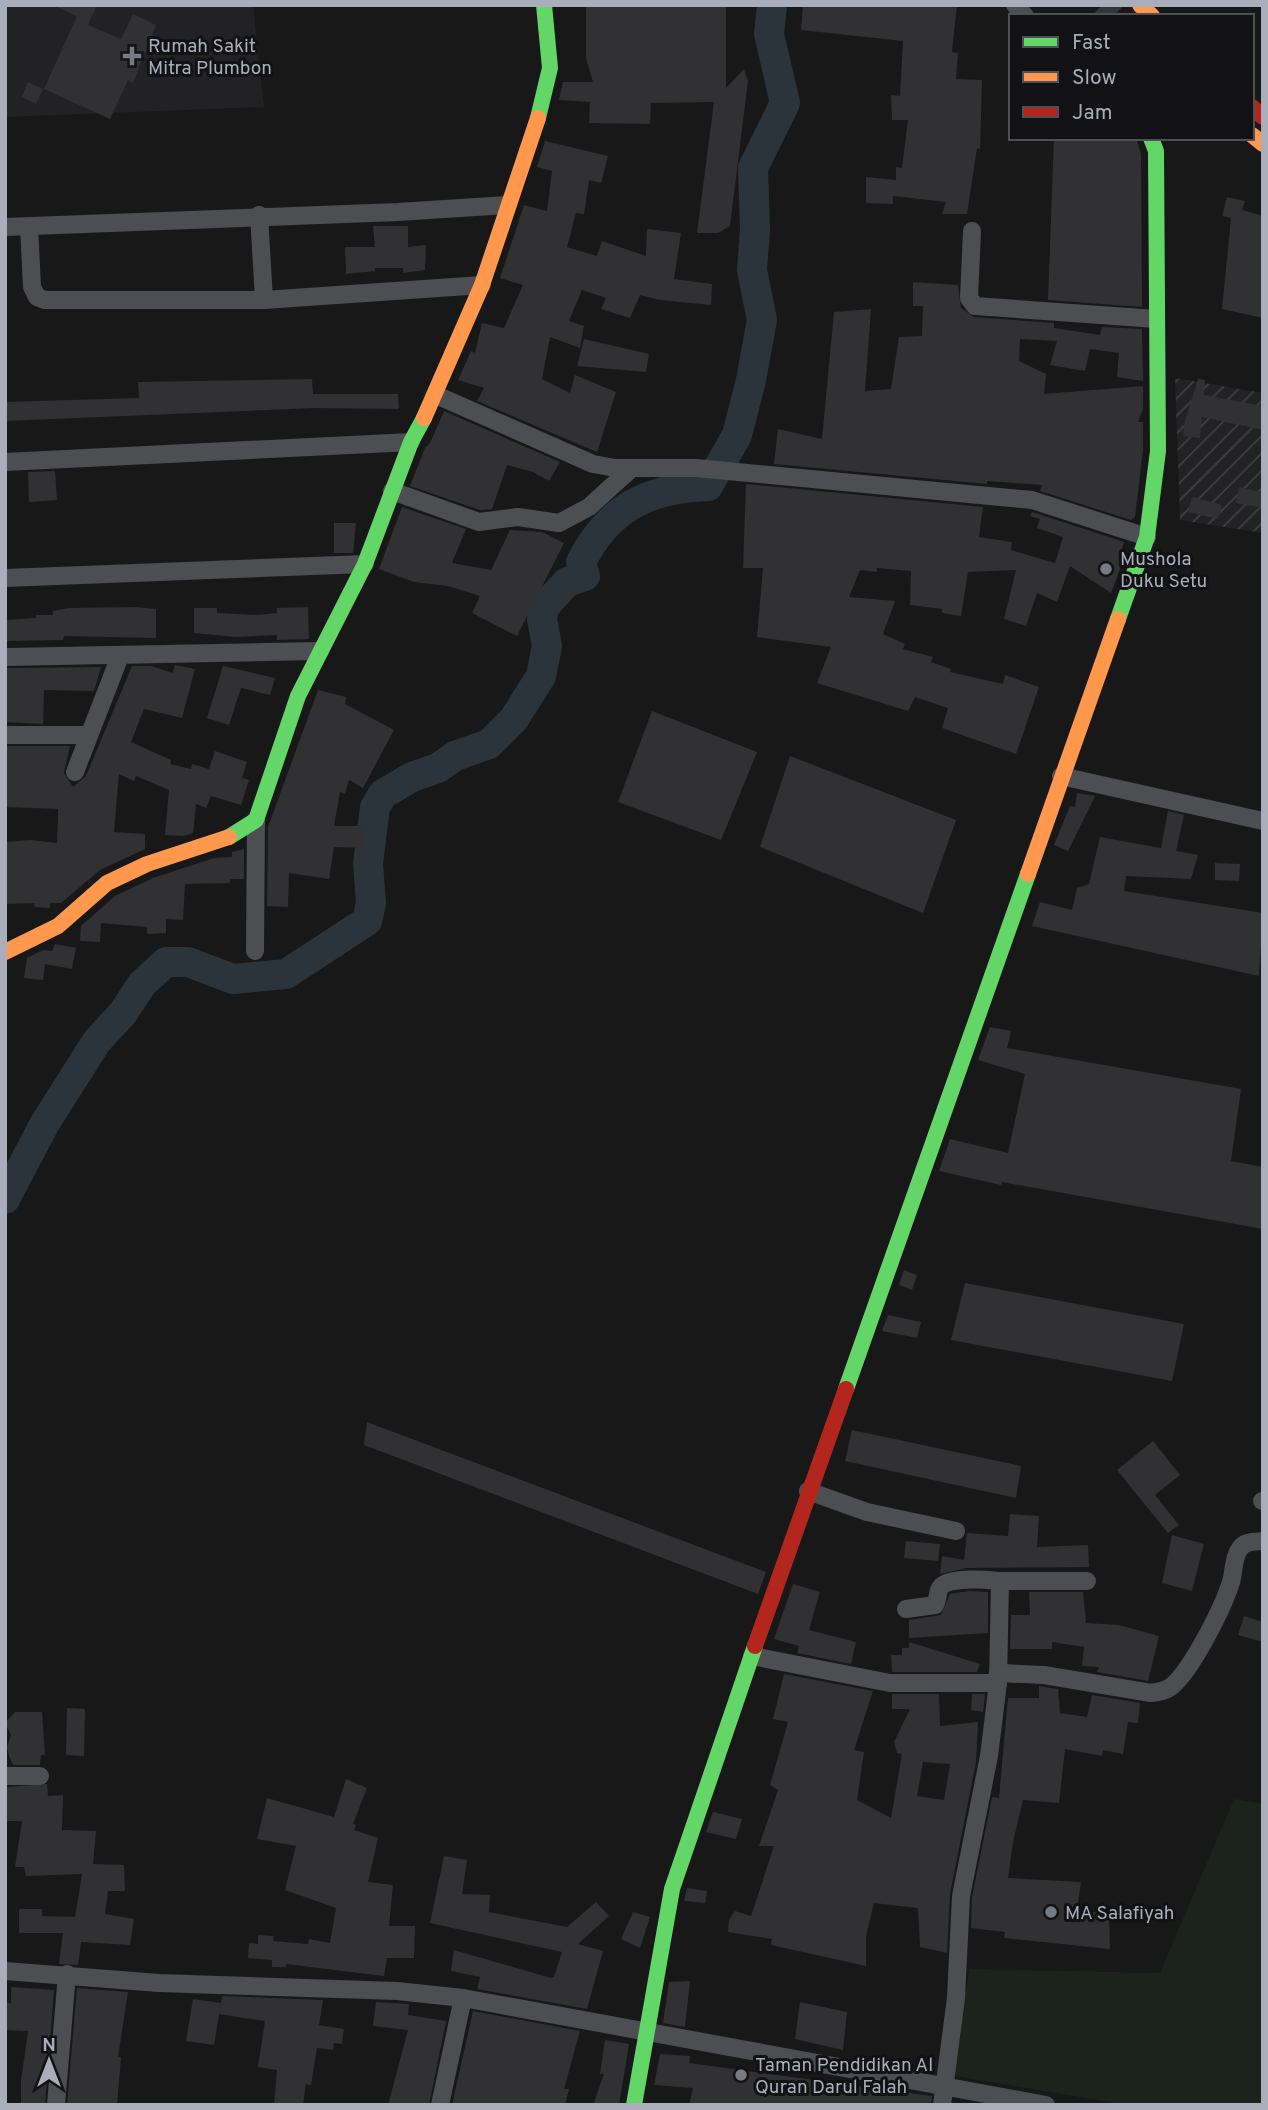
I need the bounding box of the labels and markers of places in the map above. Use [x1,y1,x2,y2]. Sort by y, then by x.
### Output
place label: Rumah Sakit Mitra Plumbon [148,35,272,81]
marker: Rumah Sakit Mitra Plumbon [122,46,142,66]
place label: Mushola Duku Setu [1120,548,1207,594]
marker: Mushola Duku Setu [1098,561,1114,577]
place label: MA Salafiyah [1065,1902,1174,1926]
marker: MA Salafiyah [1043,1904,1059,1920]
place label: Taman Pendidikan Al Quran Darul Falah [755,2054,933,2100]
marker: Taman Pendidikan Al Quran Darul Falah [733,2067,749,2083]

